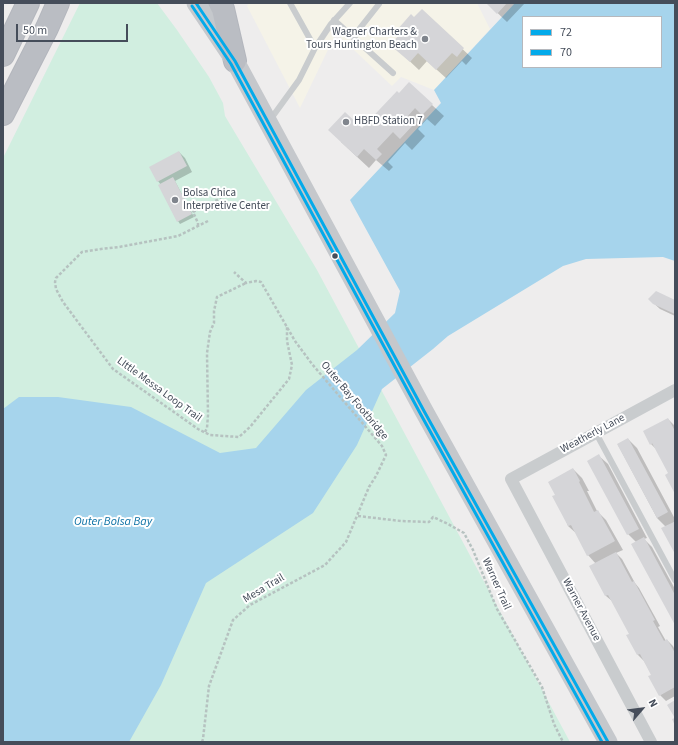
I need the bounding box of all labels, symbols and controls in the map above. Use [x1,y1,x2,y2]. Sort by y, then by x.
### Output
scale bar [18,16,130,42]
legend [522,16,662,68]
text: 50 m [23,22,47,39]
text: 72 [560,24,572,41]
place label: Wagner Charters & Tours Huntington Beach [306,26,417,52]
marker: Wagner Charters & Tours Huntington Beach [420,34,430,44]
text: 70 [560,44,572,61]
place label: HBFD Station 7 [354,115,423,129]
marker: HBFD Station 7 [341,117,351,127]
place label: Bolsa Chica Interpretive Center [183,187,270,213]
marker: Bolsa Chica Interpretive Center [170,195,180,205]
unlabelled marker [330,251,340,261]
street label: LIttle Messa Loop Trail [114,355,204,425]
street label: Outer Bay Footbridge [317,359,391,443]
street label: Weatherly Lane [559,412,627,456]
water label: Outer Bolsa Bay [74,515,152,529]
street label: Warner Trail [479,556,513,612]
street label: Mesa Trail [241,572,287,606]
street label: Warner Avenue [559,576,603,644]
north arrow [622,689,662,729]
text: N [645,696,661,710]

